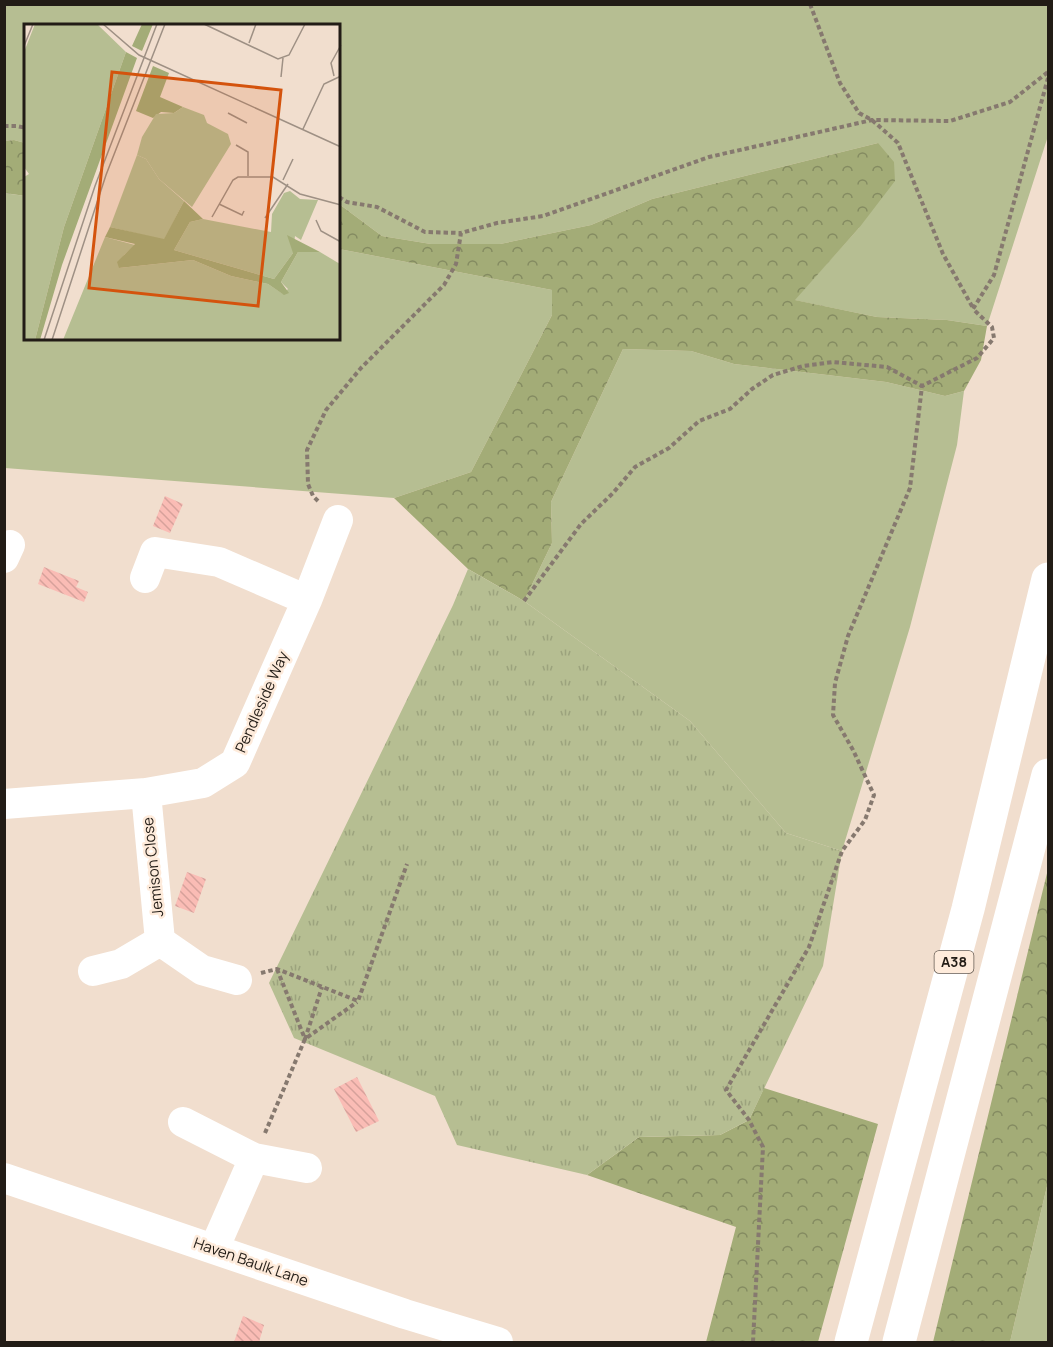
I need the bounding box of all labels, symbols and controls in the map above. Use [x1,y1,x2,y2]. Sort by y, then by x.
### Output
inset map [24,24,340,340]
street label: Pendleside Way [230,648,293,756]
street label: Jemison Close [137,816,168,918]
road number: A38 [934,951,974,973]
street label: Haven Baulk Lane [191,1232,312,1291]

